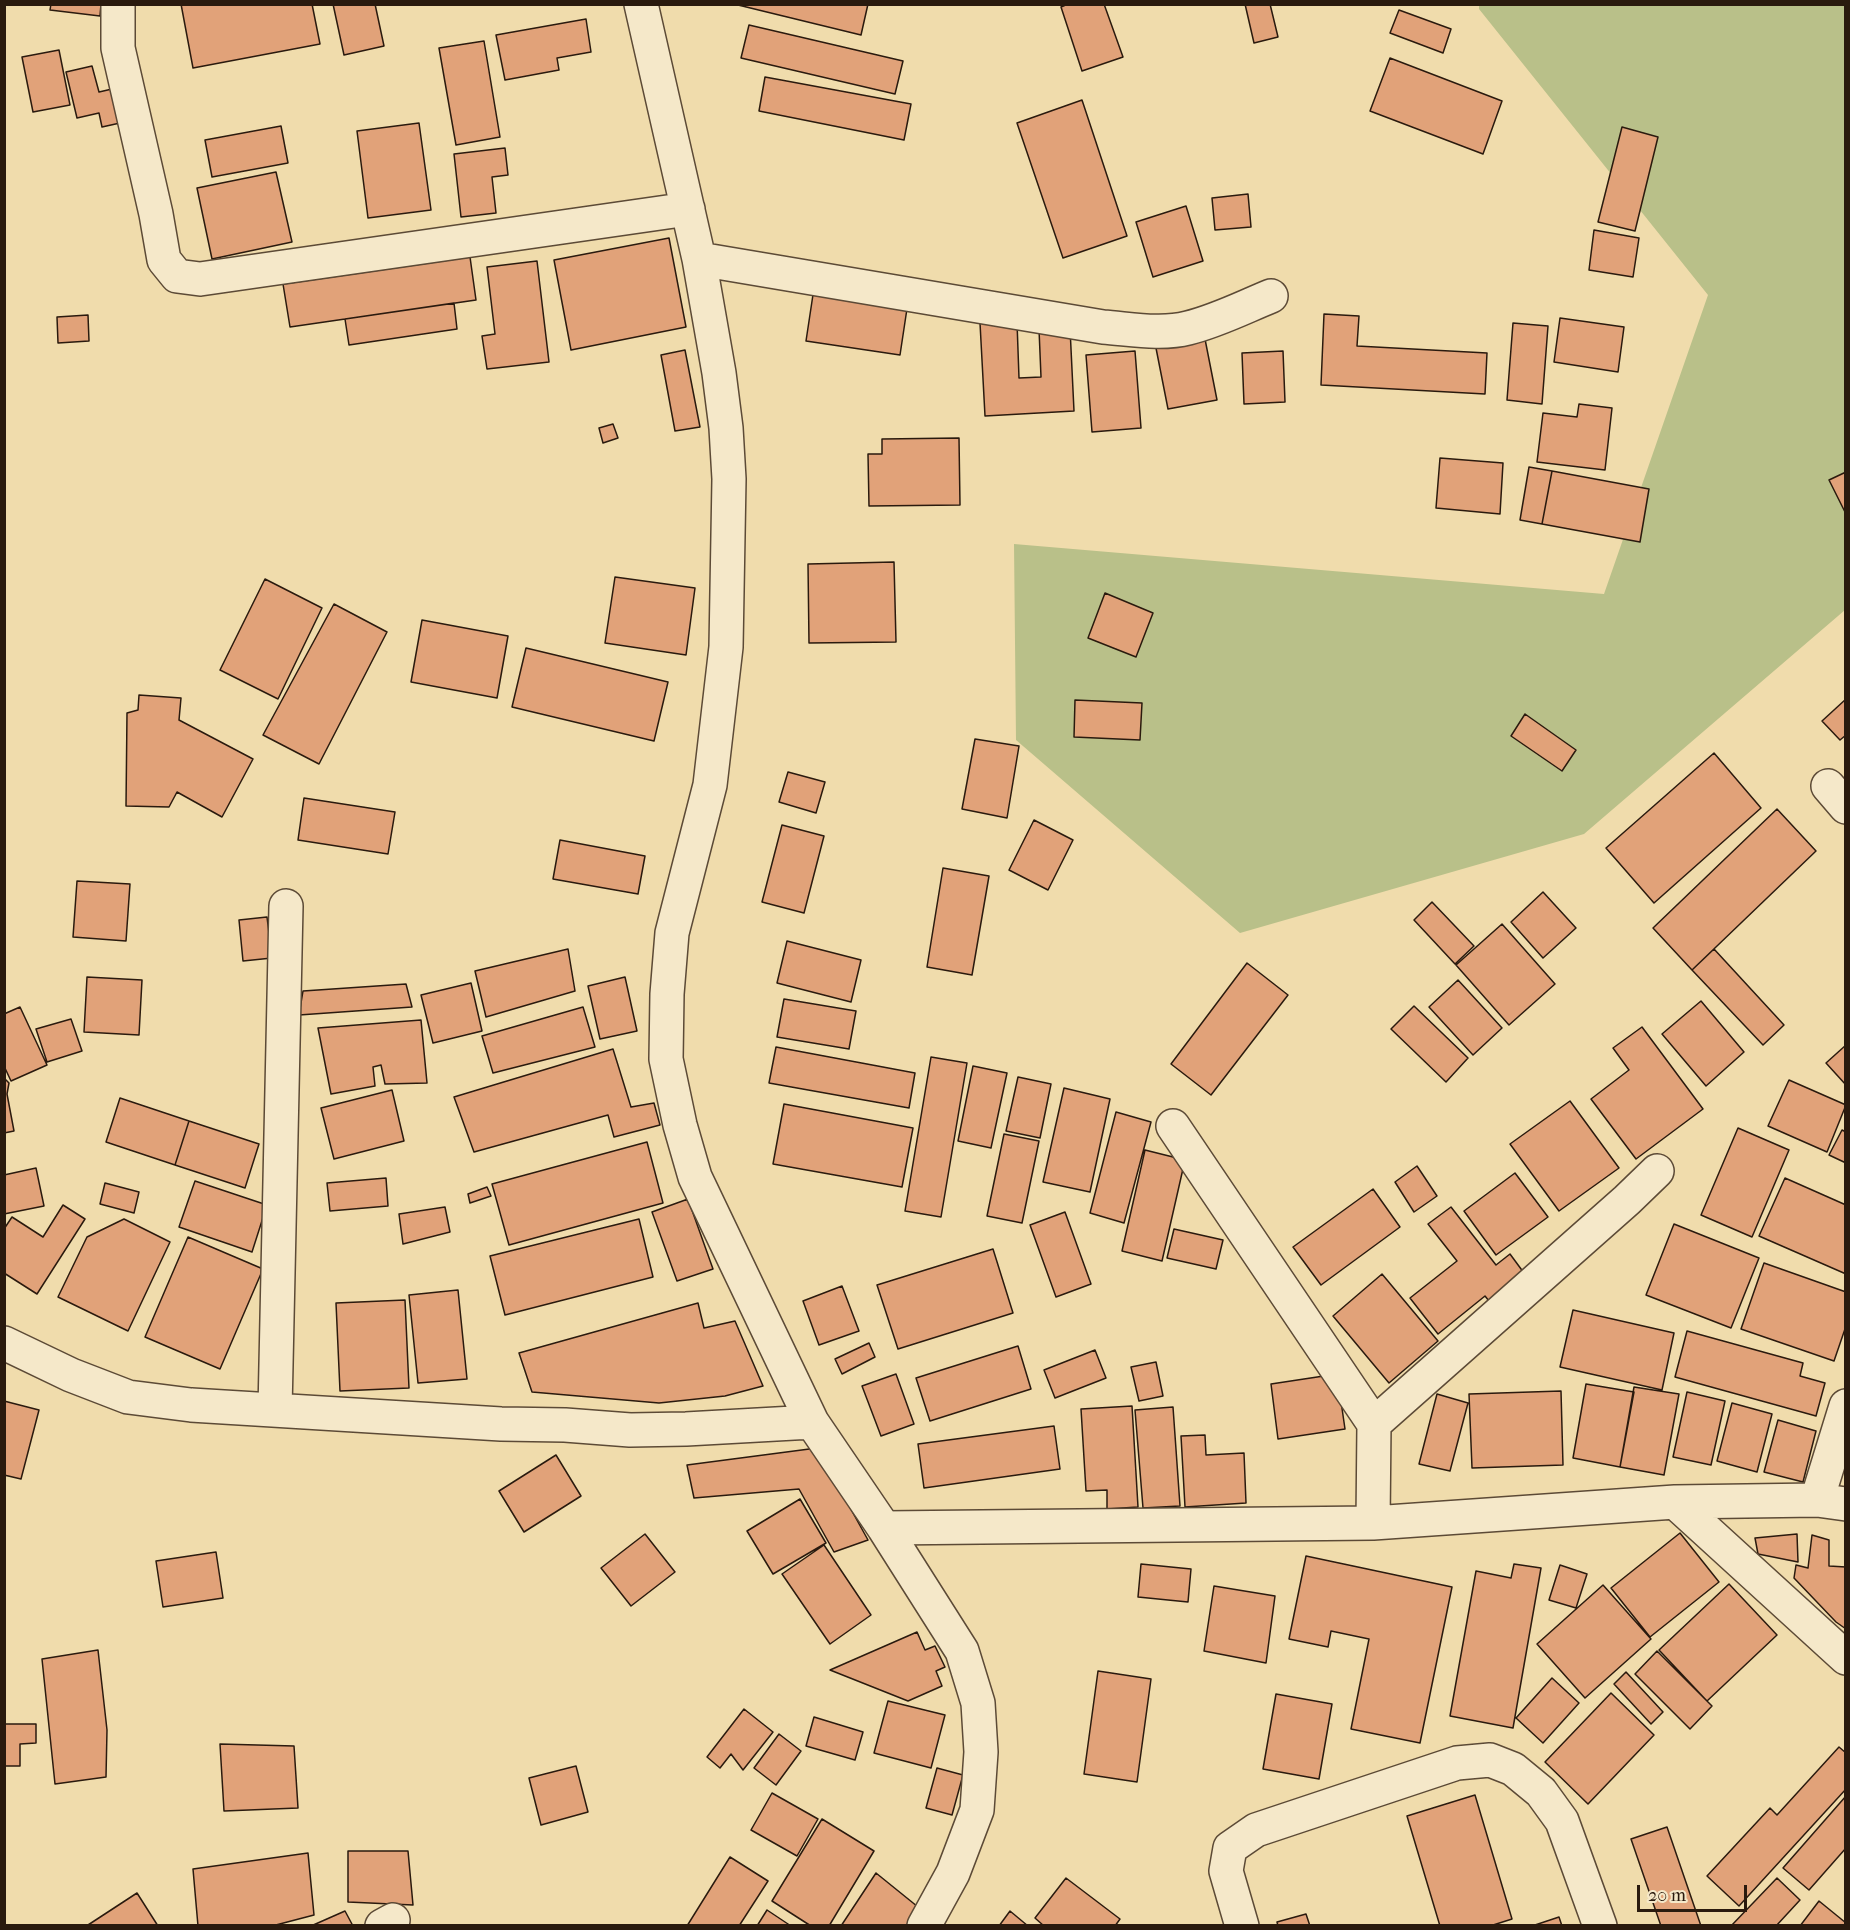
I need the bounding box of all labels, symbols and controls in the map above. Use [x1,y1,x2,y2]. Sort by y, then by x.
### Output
scale bar [1640,1873,1750,1911]
text: 20 m [1648,1885,1686,1906]

